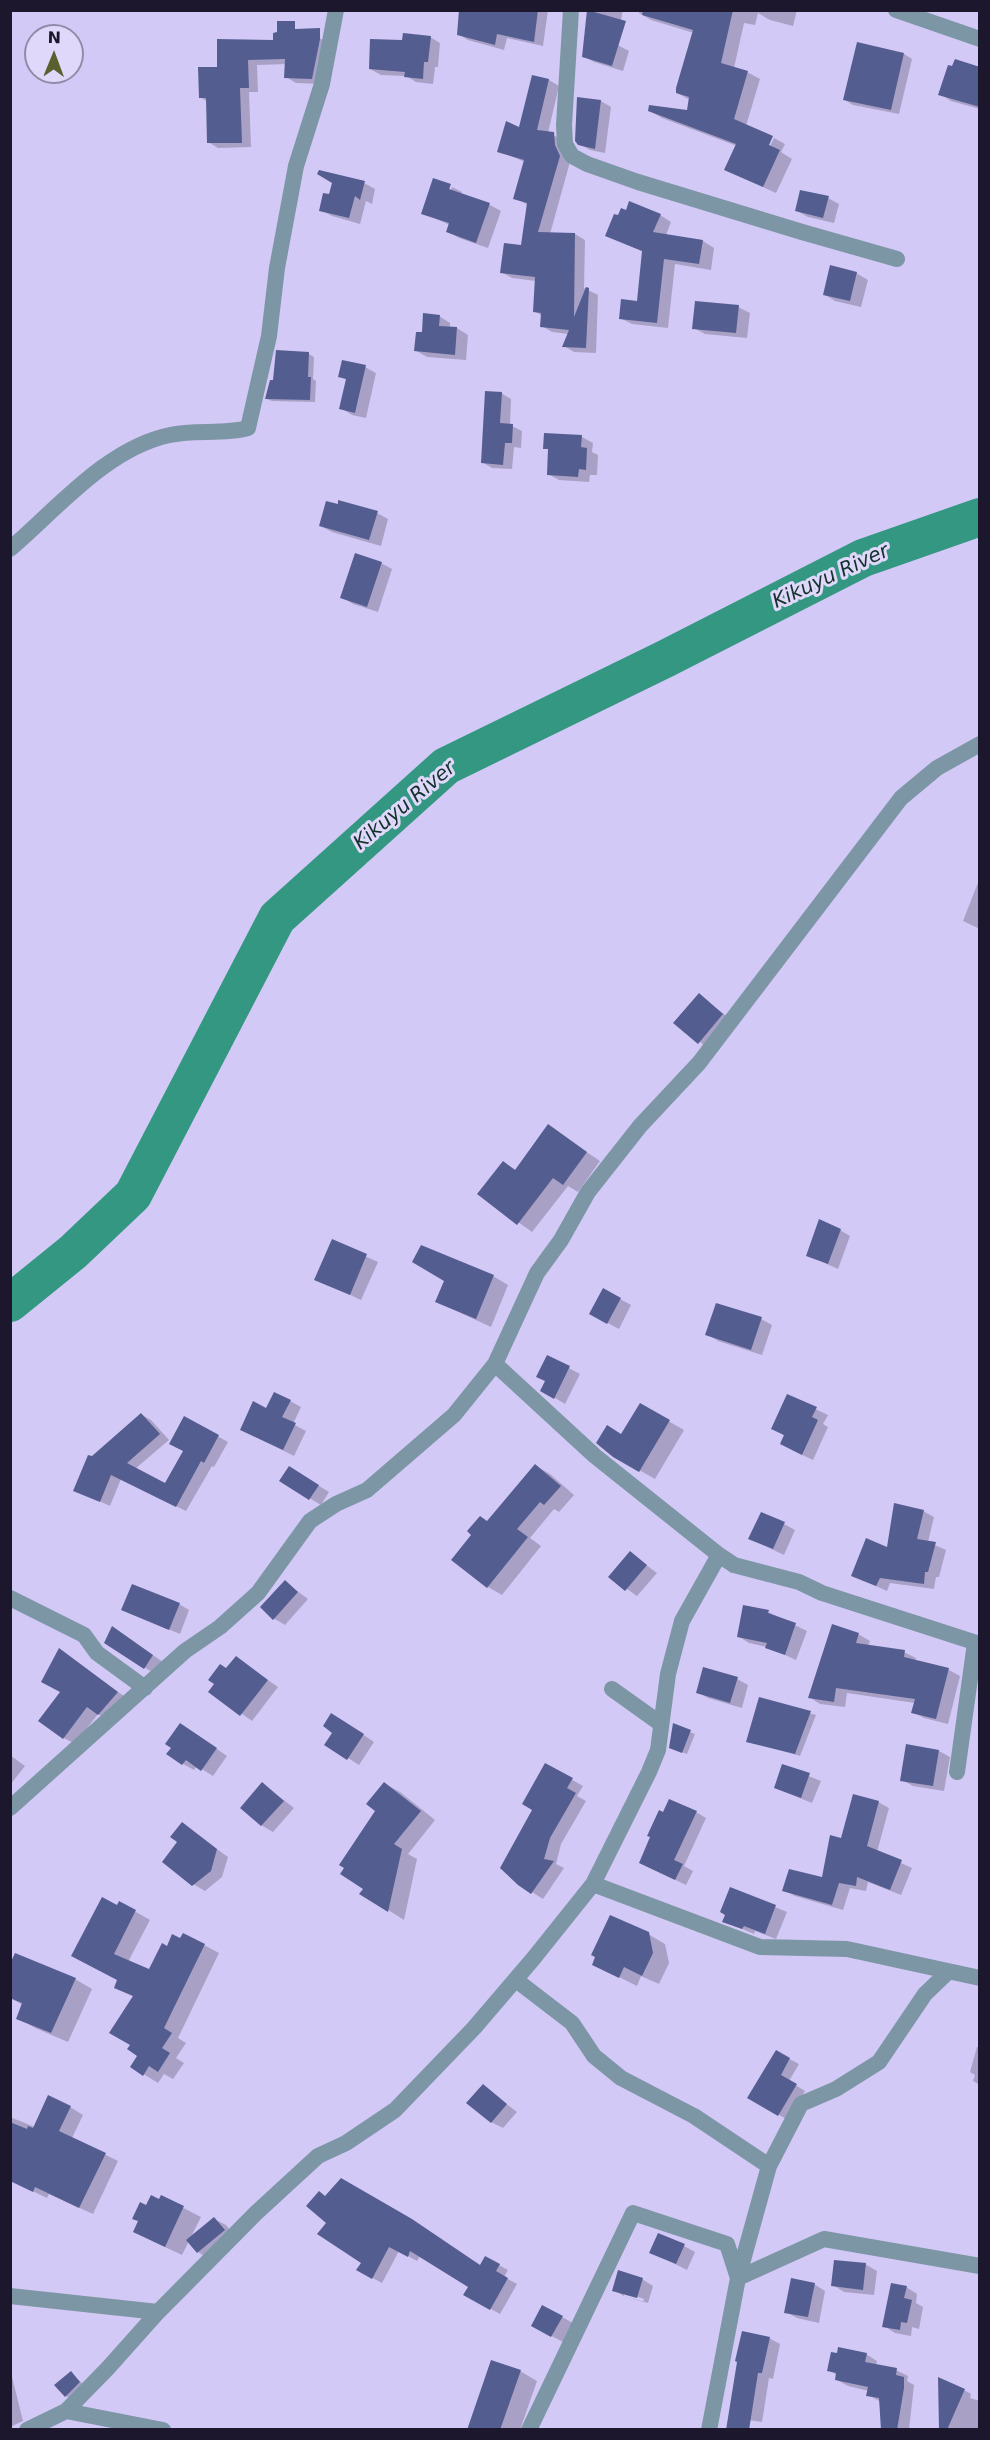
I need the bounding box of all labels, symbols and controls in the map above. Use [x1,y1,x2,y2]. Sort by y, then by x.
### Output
north arrow [24,24,84,84]
text: N [47,28,61,47]
water label: Kikuyu River [769,540,893,614]
water label: Kikuyu River [349,756,461,856]

